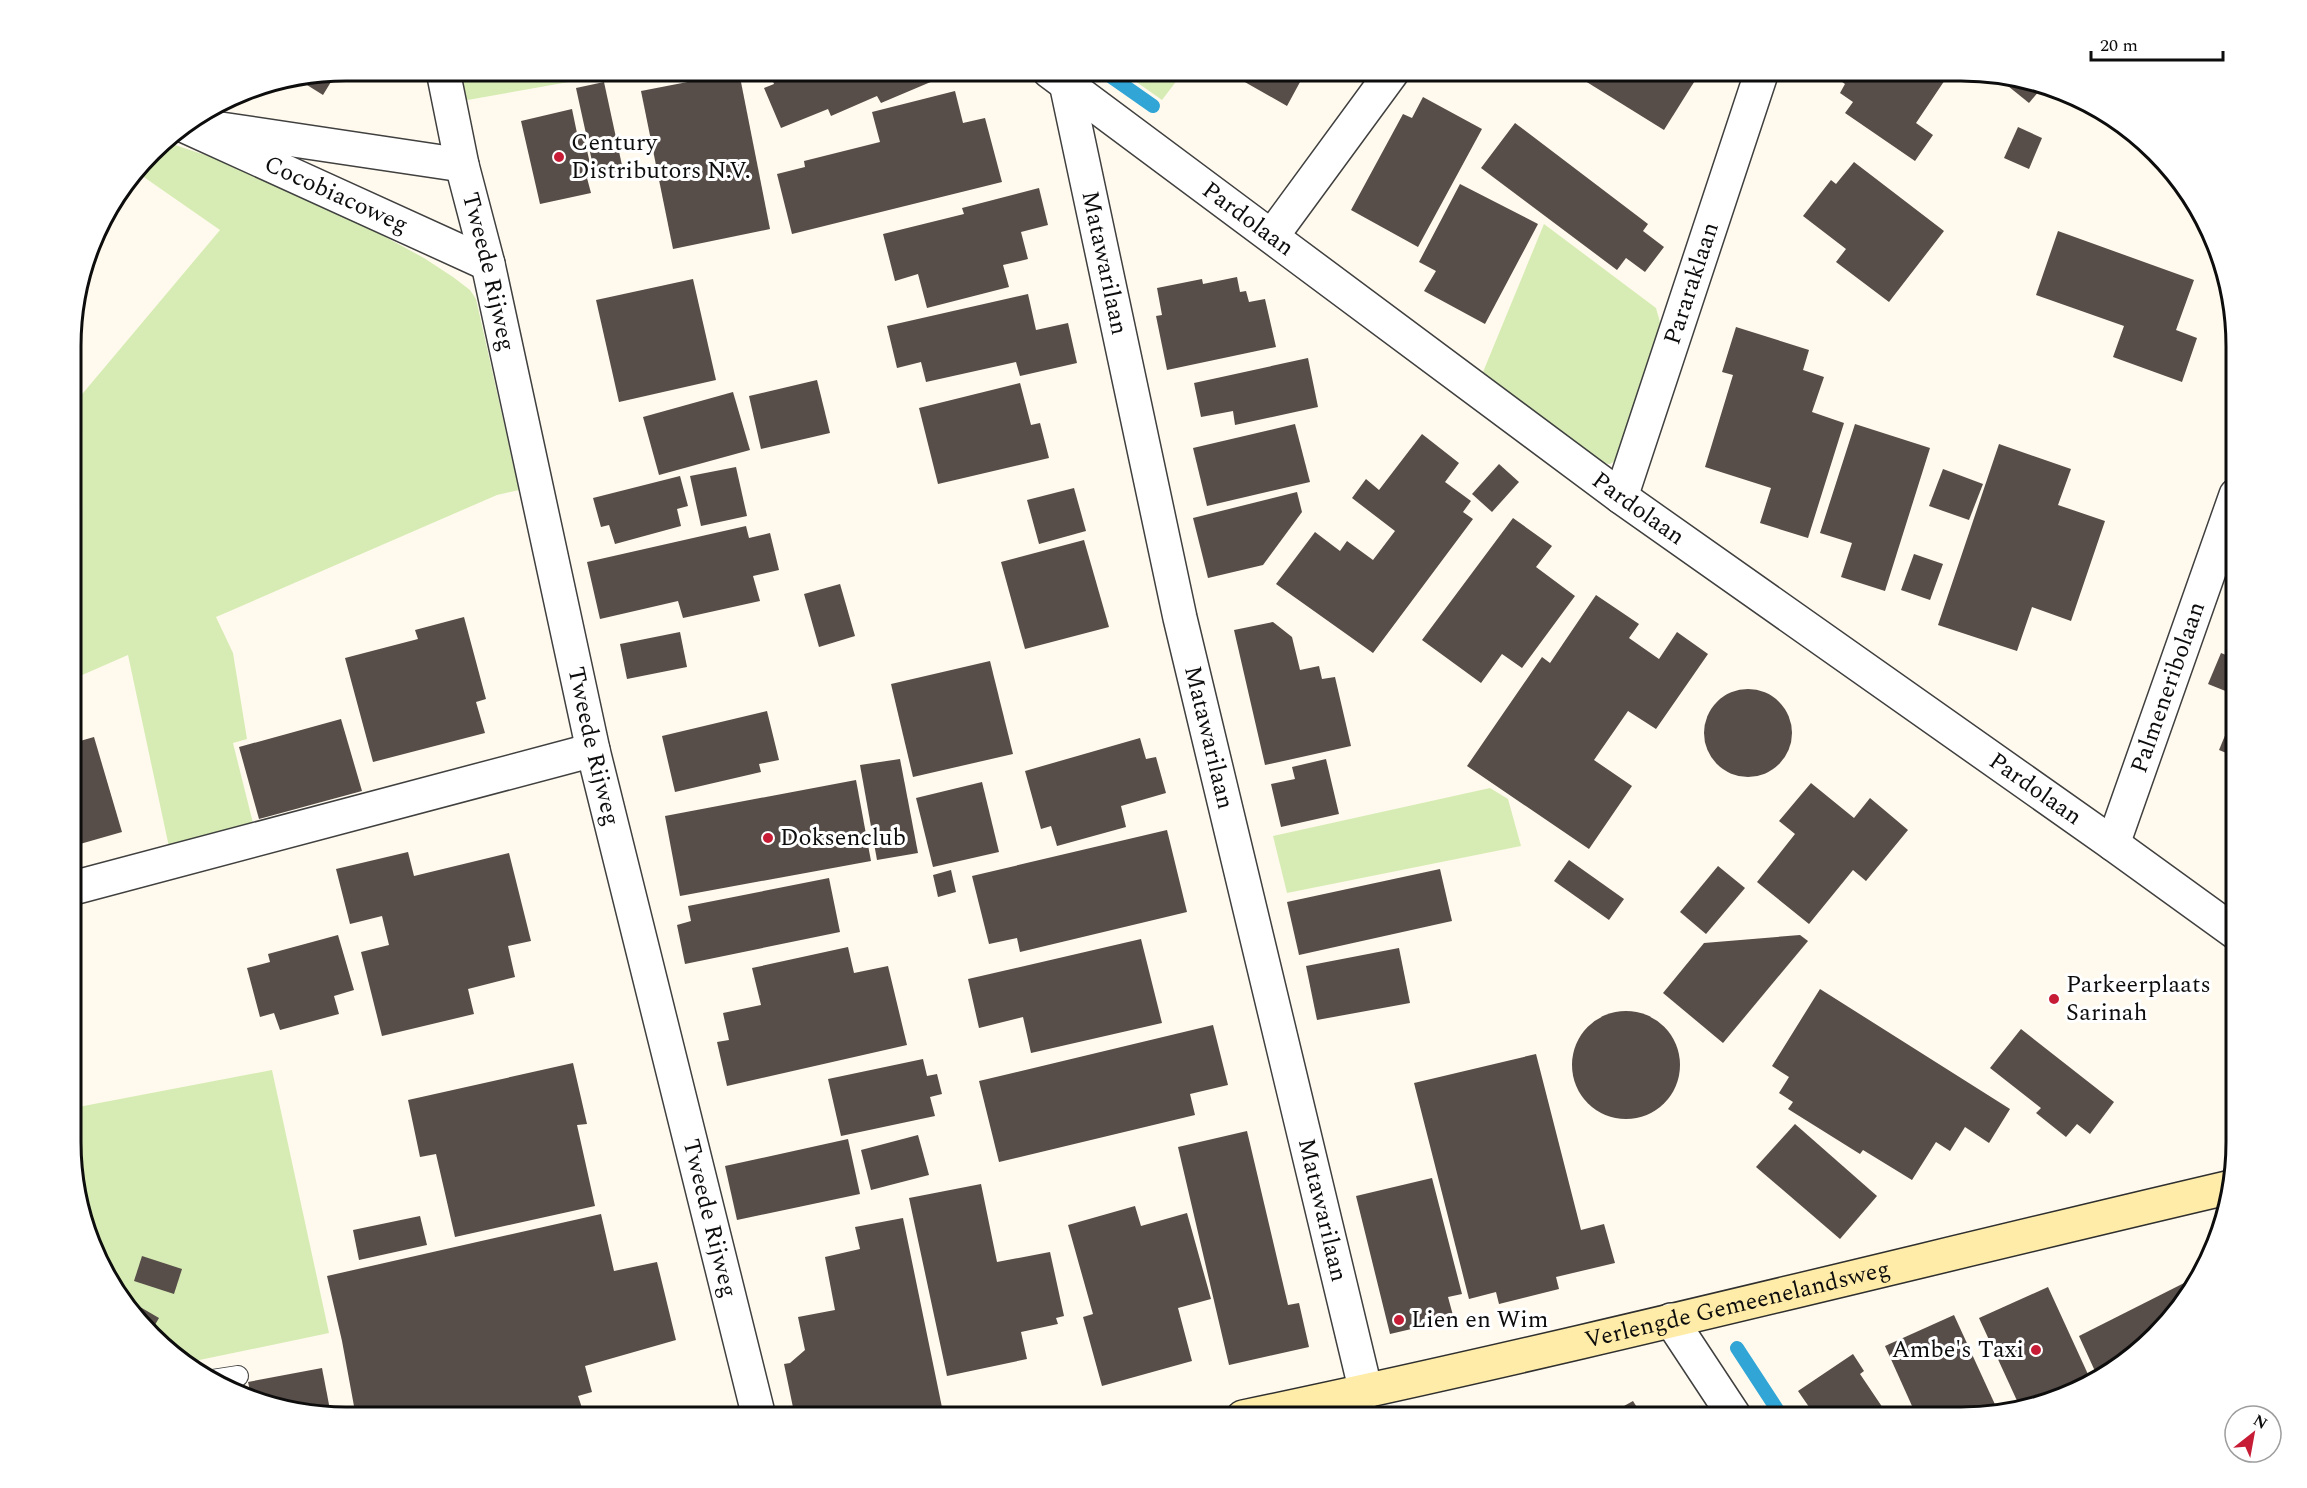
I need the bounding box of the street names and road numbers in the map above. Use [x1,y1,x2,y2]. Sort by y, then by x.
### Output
street label: Cocobiacoweg [258,146,414,243]
street label: Pardolaan [1194,173,1302,266]
street label: Tweede Rijweg [452,188,524,355]
street label: Matawarilaan [1071,188,1137,338]
street label: Pararaklaan [1655,217,1729,349]
street label: Pardolaan [1584,463,1692,555]
street label: Palmeneribolaan [2121,597,2215,778]
street label: Matawarilaan [1174,662,1243,813]
street label: Tweede Rijweg [558,663,629,830]
street label: Pardolaan [1981,744,2089,835]
street label: Tweede Rijweg [672,1135,747,1301]
street label: Matawarilaan [1288,1135,1357,1286]
street label: Verlengde Gemeenelandsweg [1581,1251,1894,1359]

